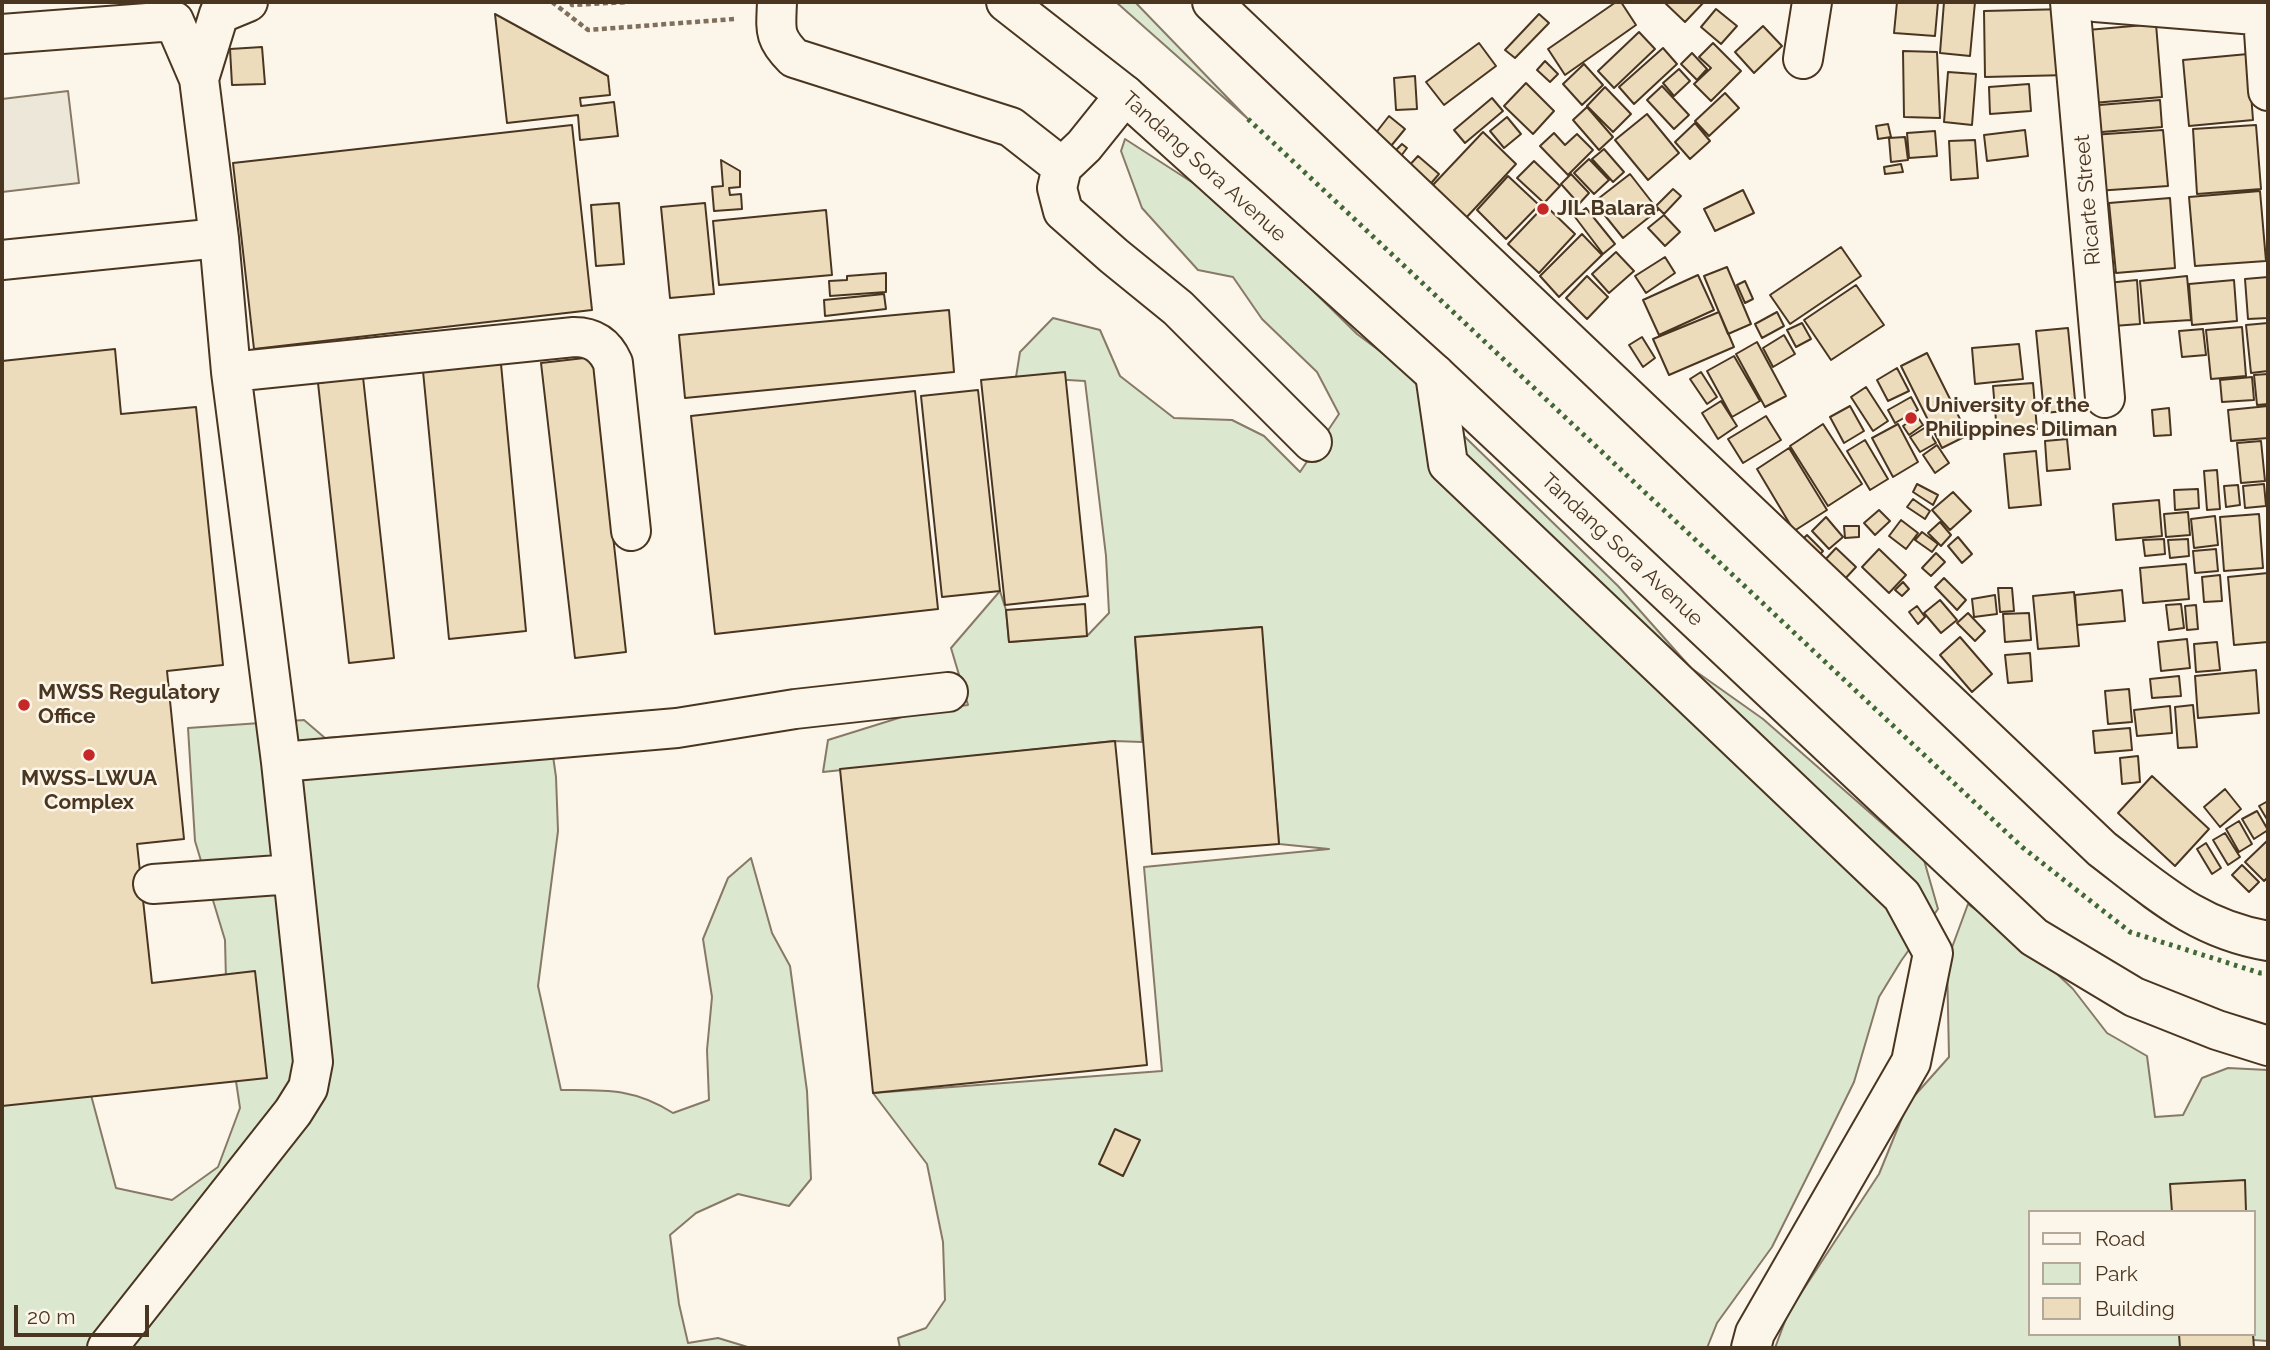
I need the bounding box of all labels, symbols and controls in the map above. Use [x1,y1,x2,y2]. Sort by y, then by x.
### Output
street label: Tandang Sora Avenue [1117,87,1291,247]
street label: Ricarte Street [2070,134,2106,266]
place label: JIL Balara [1557,196,1656,222]
marker: JIL Balara [1535,201,1551,217]
place label: University of the Philippines Diliman [1925,393,2117,443]
marker: University of the Philippines Diliman [1903,410,1919,426]
street label: Tandang Sora Avenue [1536,468,1708,632]
place label: MWSS Regulatory Office [38,680,220,730]
marker: MWSS Regulatory Office [16,697,32,713]
marker: MWSS-LWUA Complex [81,747,97,763]
place label: MWSS-LWUA Complex [21,766,157,816]
legend [2028,1210,2256,1336]
text: Road [2095,1226,2145,1251]
text: Park [2095,1261,2138,1286]
scale bar [18,1290,152,1334]
text: Building [2095,1296,2175,1321]
text: 20 m [27,1304,75,1329]

